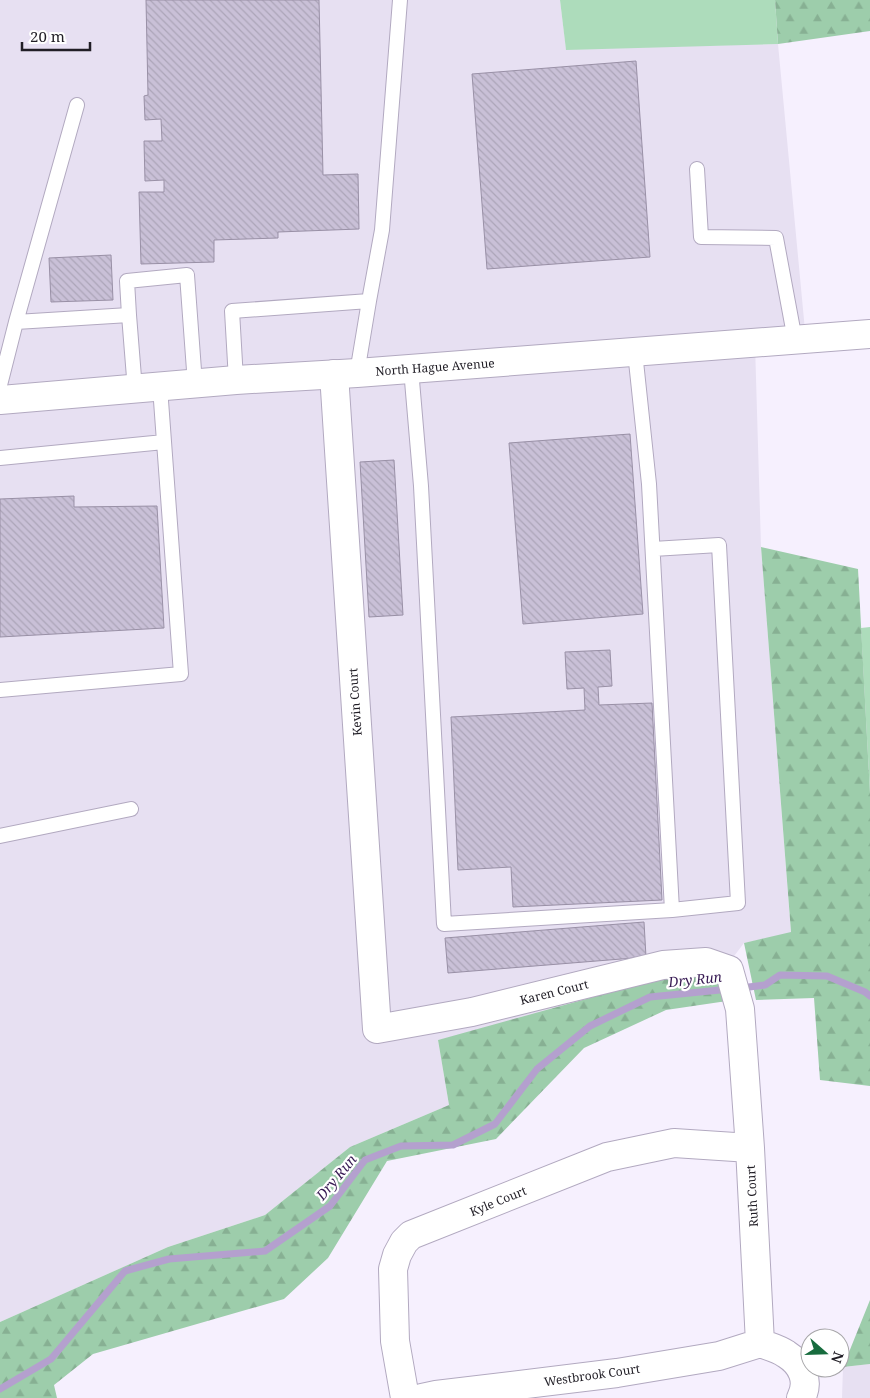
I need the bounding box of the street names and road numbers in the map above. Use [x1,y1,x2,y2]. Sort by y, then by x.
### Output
street label: North Hague Avenue [375,354,495,380]
street label: Kevin Court [344,667,366,737]
street label: Karen Court [518,975,590,1009]
street label: Ruth Court [742,1164,762,1228]
street label: Kyle Court [467,1182,529,1220]
street label: Westbrook Court [543,1360,641,1390]

